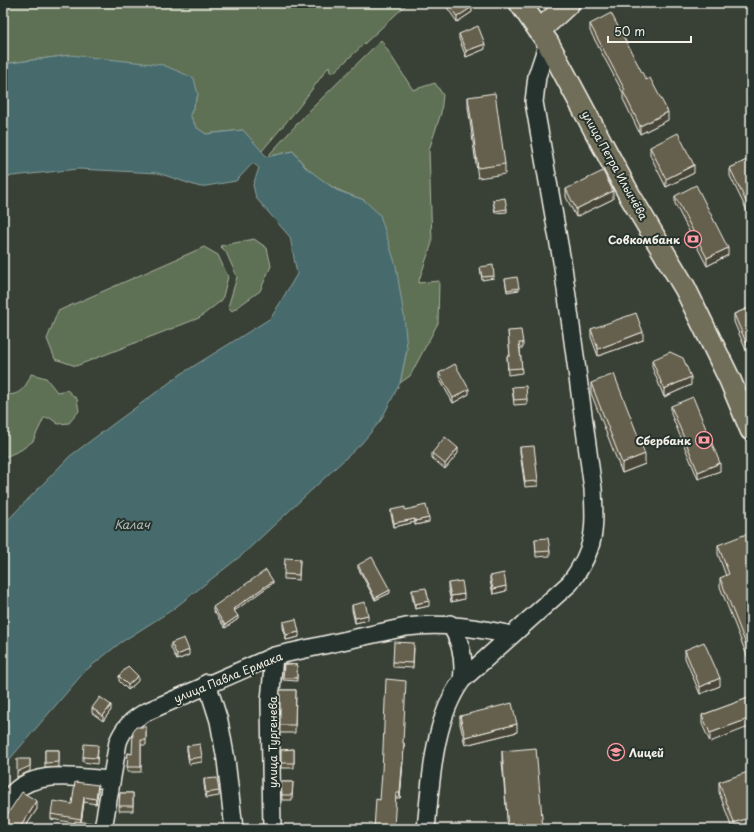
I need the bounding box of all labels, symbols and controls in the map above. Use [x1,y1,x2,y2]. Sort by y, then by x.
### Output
scale bar [608,18,691,44]
text: 50 m [614,22,645,40]
street label: улица Петра Ильичёва [578,107,652,223]
bank icon: Совкомбанк [683,229,703,249]
place label: Совкомбанк [608,231,681,248]
bank icon: Сбербанк [694,430,714,450]
place label: Сбербанк [636,432,692,449]
water label: Калач [114,515,151,533]
street label: улица Павла Ермака [171,647,285,707]
street label: улица Тургенева [264,696,281,788]
school or university icon: Лицей [606,742,626,762]
place label: Лицей [629,744,664,761]

